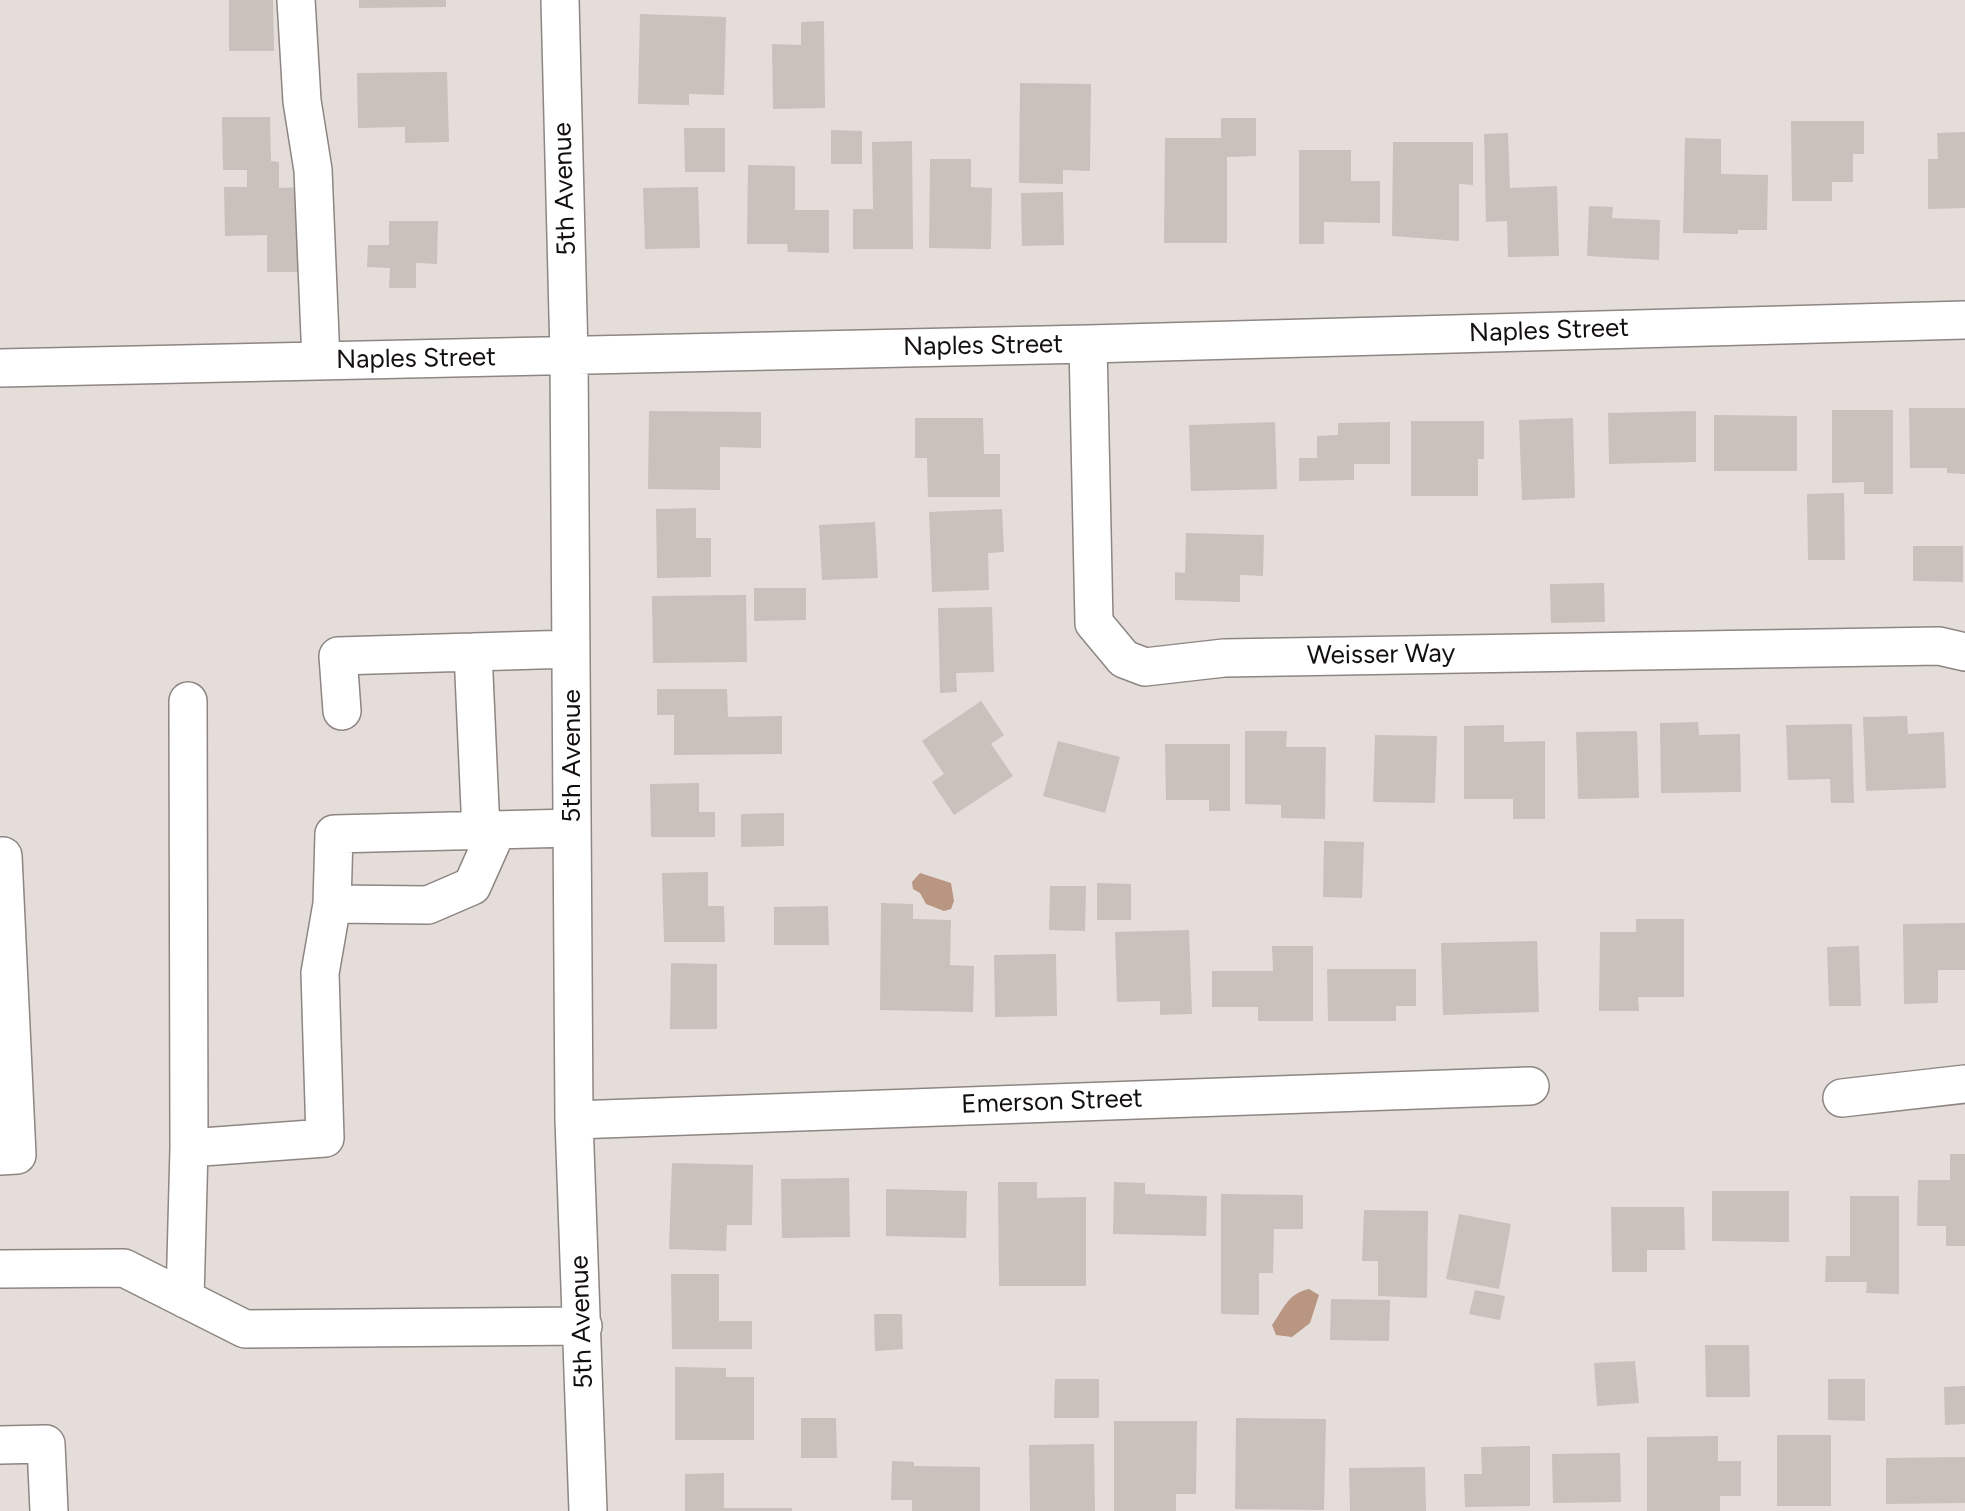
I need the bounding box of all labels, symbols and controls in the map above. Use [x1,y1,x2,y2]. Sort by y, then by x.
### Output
street label: 5th Avenue [547,122,583,256]
street label: Naples Street [1469,313,1629,349]
street label: Naples Street [903,329,1063,363]
street label: Naples Street [336,342,496,376]
street label: Weisser Way [1307,638,1455,672]
street label: 5th Avenue [556,689,588,823]
street label: Emerson Street [961,1083,1143,1121]
street label: 5th Avenue [564,1255,600,1389]

